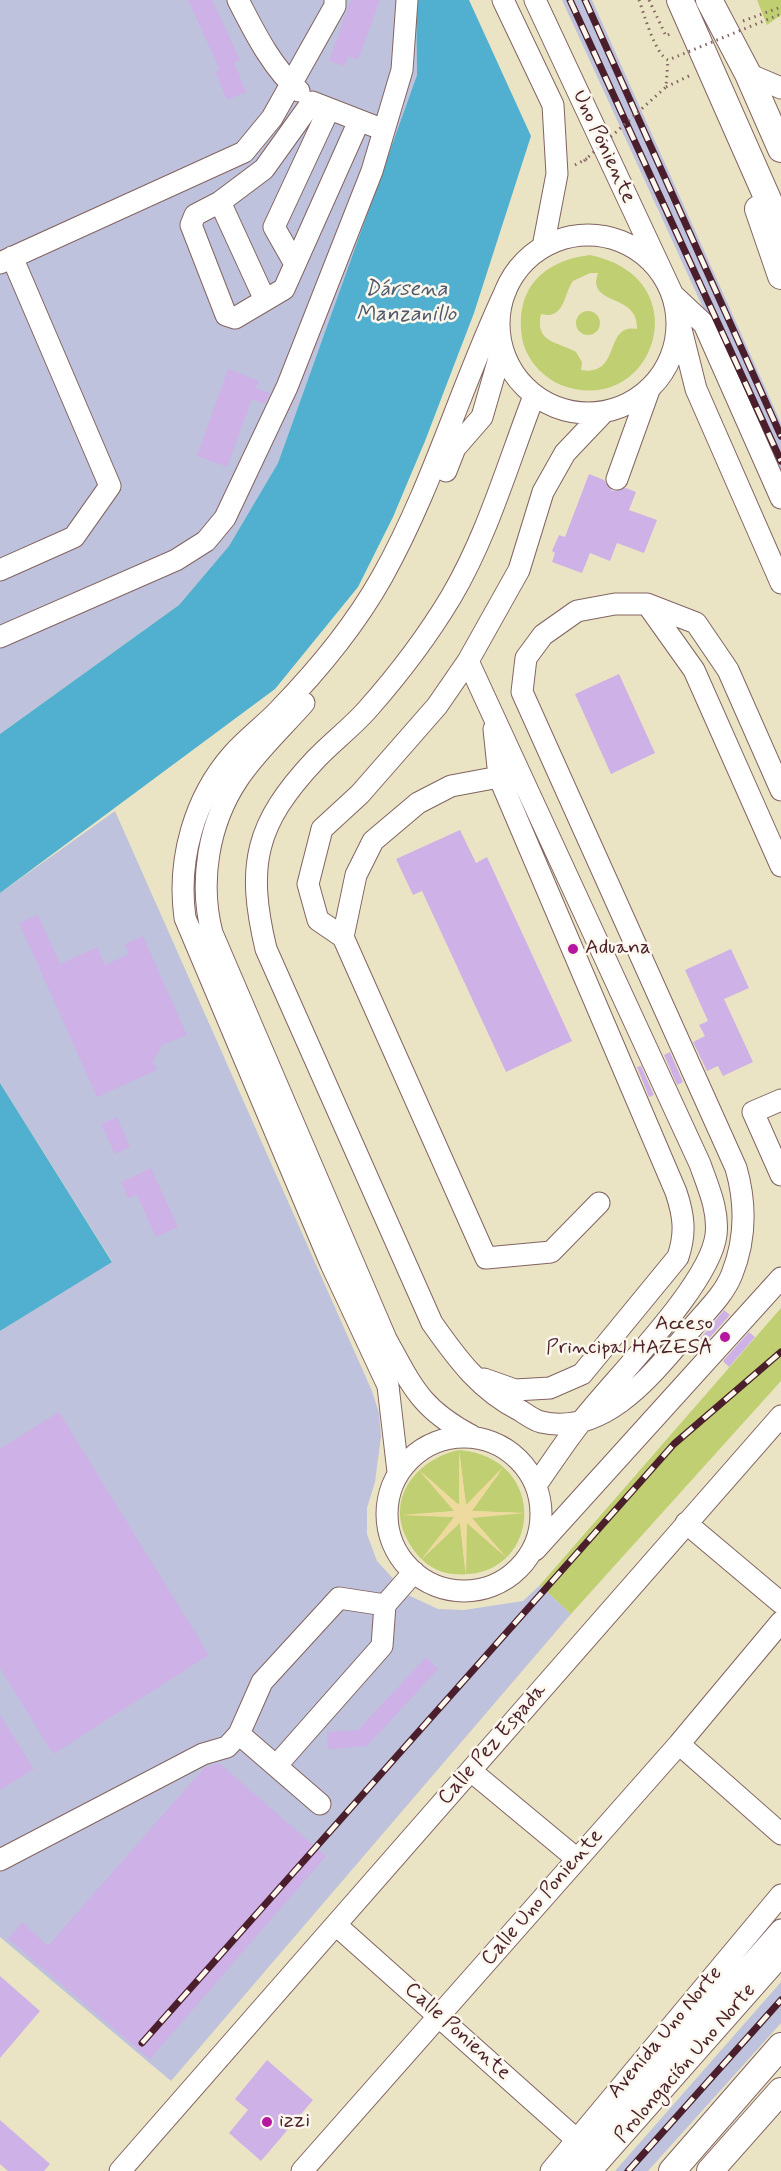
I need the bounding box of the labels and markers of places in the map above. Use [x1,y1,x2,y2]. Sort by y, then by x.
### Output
place label: Aduana [585,936,651,962]
marker: Aduana [566,942,580,956]
place label: Acceso Principal HAZESA [546,1312,713,1362]
marker: Acceso Principal HAZESA [718,1330,732,1344]
place label: izzi [279,2109,310,2135]
marker: izzi [260,2115,274,2129]

